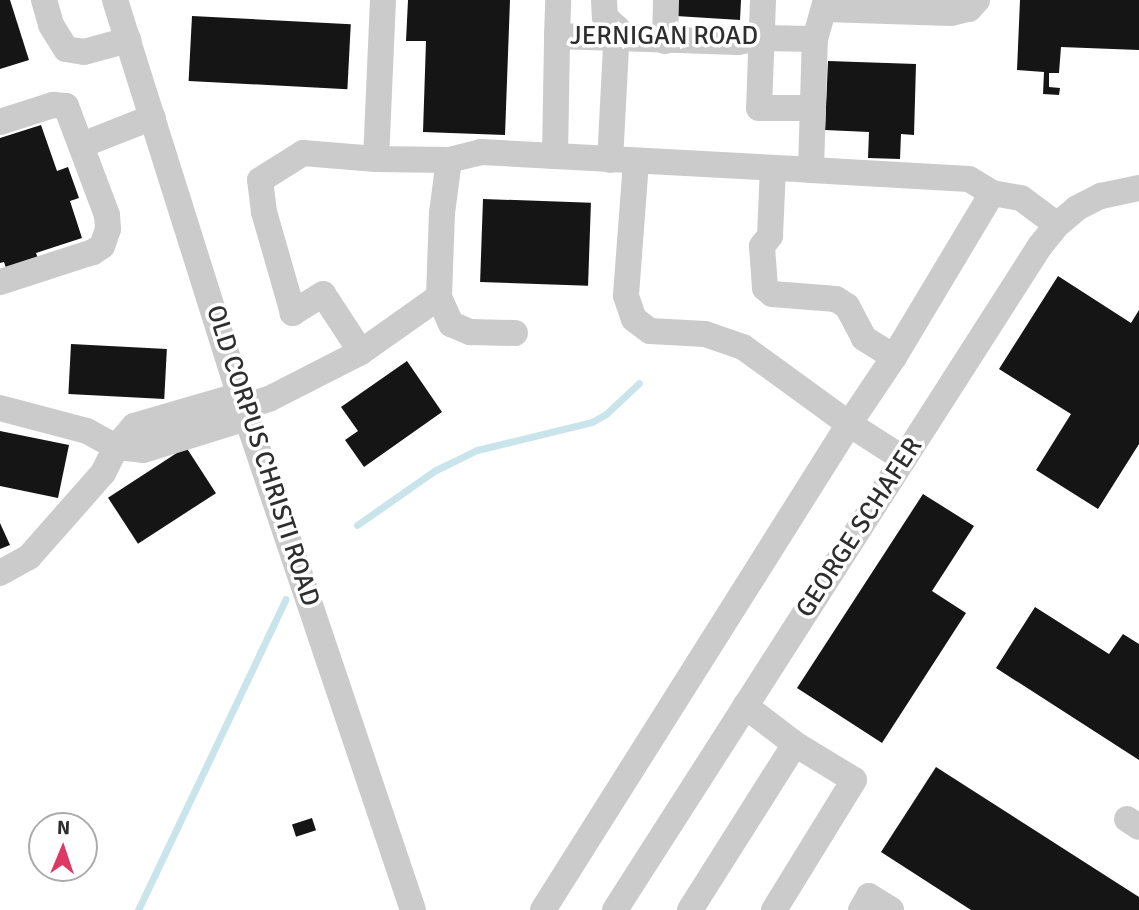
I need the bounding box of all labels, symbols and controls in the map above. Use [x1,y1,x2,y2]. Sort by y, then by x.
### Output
street label: JERNIGAN ROAD [570,21,758,53]
street label: OLD CORPUS CHRISTI ROAD [199,302,325,610]
street label: GEORGE SCHAFER [790,432,930,624]
north arrow [28,812,98,882]
text: N [57,816,71,840]

